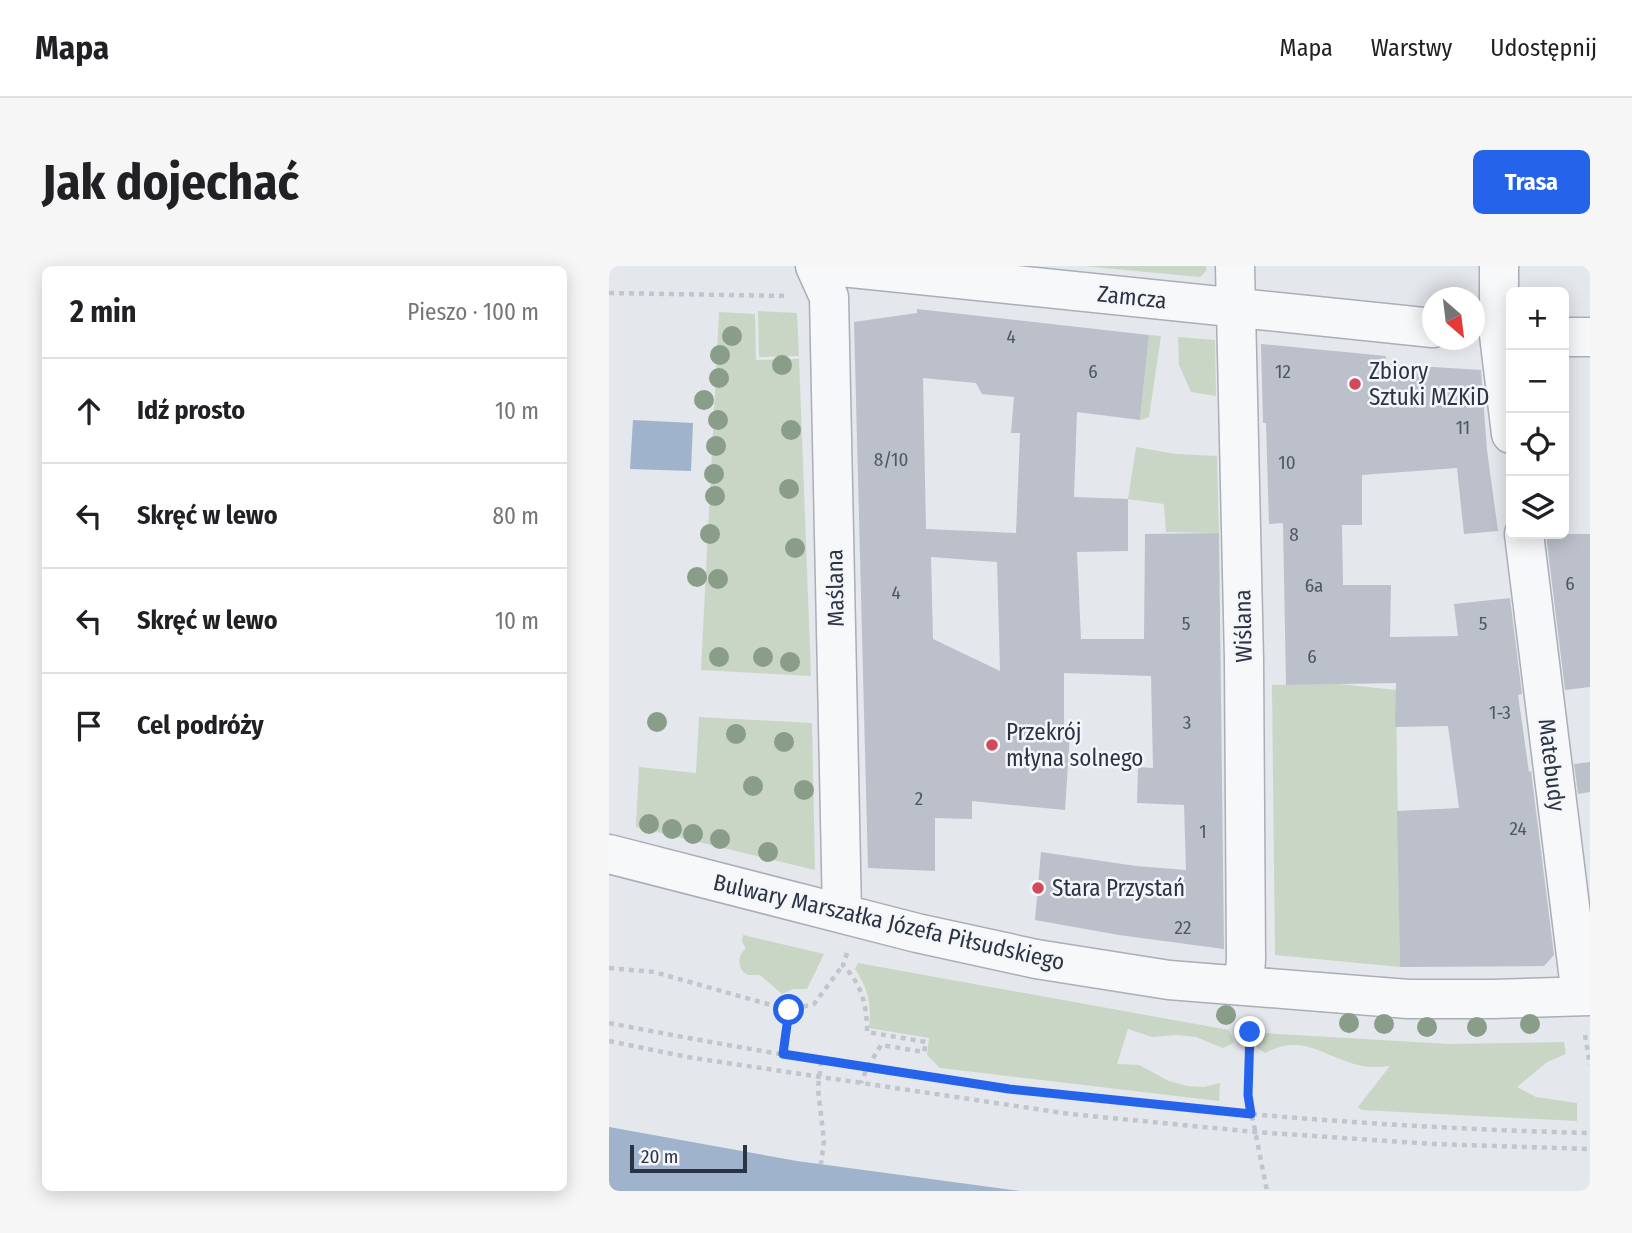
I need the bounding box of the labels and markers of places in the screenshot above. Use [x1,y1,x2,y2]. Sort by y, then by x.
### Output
place label: Zbiory Sztuki MZKiD [1369,357,1489,411]
marker: Zbiory Sztuki MZKiD [1347,376,1363,392]
place label: Przekrój młyna solnego [1006,718,1143,772]
marker: Przekrój młyna solnego [984,737,1000,753]
place label: Stara Przystań [1052,874,1185,902]
marker: Stara Przystań [1030,880,1046,896]

